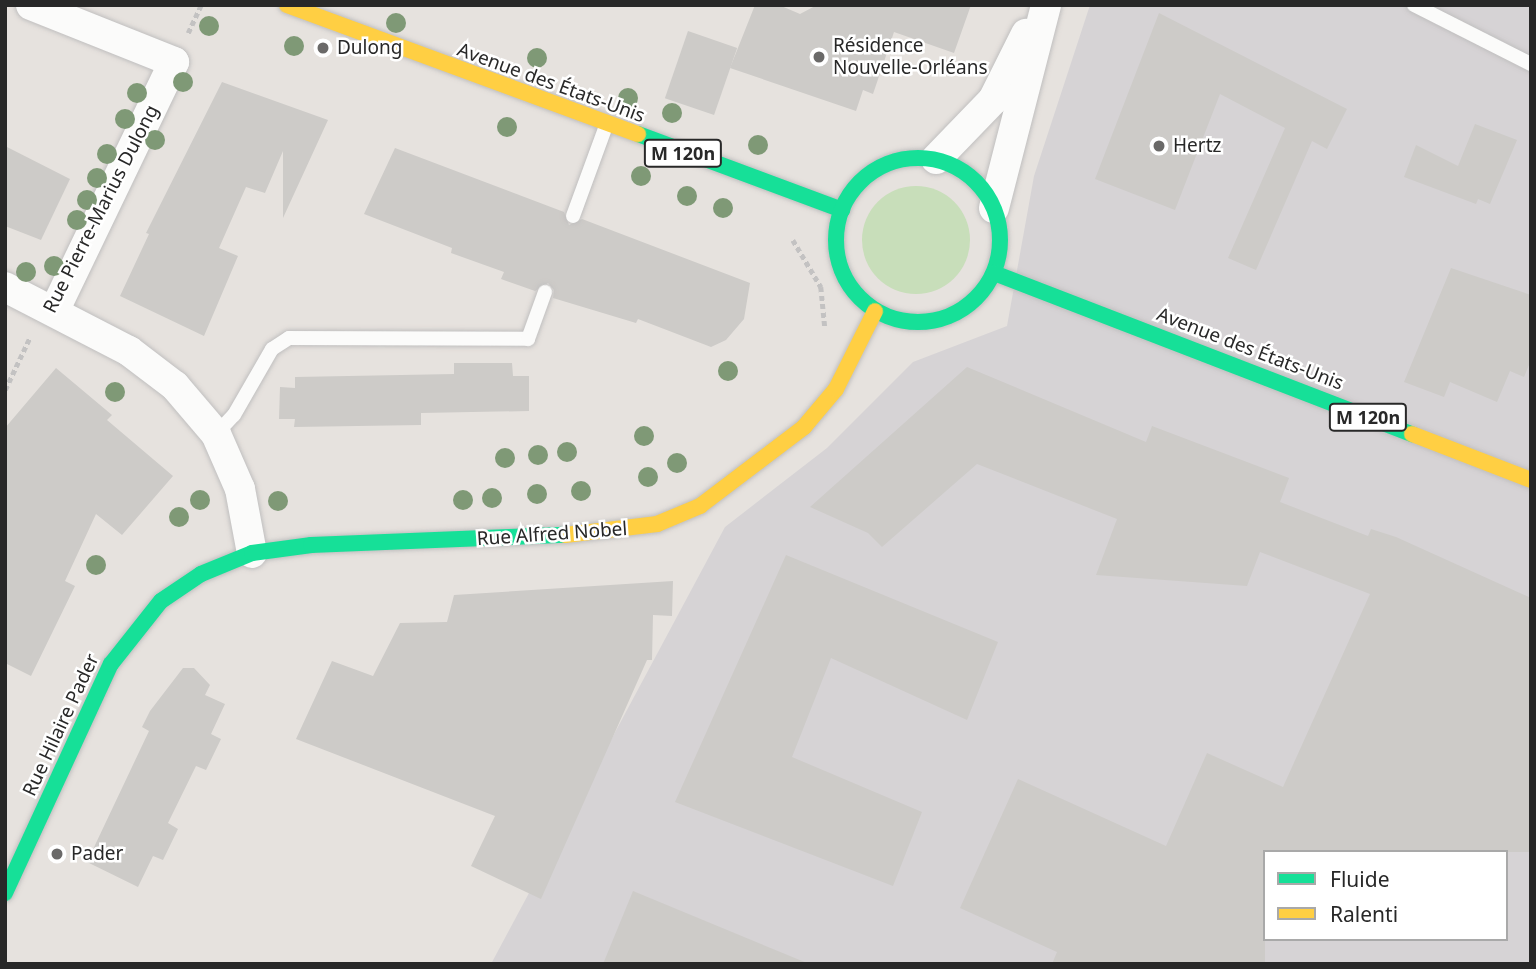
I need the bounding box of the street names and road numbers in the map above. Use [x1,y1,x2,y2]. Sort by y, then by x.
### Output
street label: Avenue des États-Unis [454,38,648,128]
street label: Rue Pierre-Marius Dulong [39,101,163,317]
road number: M 120n [643,138,723,168]
street label: Avenue des États-Unis [1154,303,1346,395]
road number: M 120n [1328,402,1408,432]
street label: Rue Alfred Nobel [476,517,628,551]
street label: Rue Hilaire Pader [18,650,104,800]

